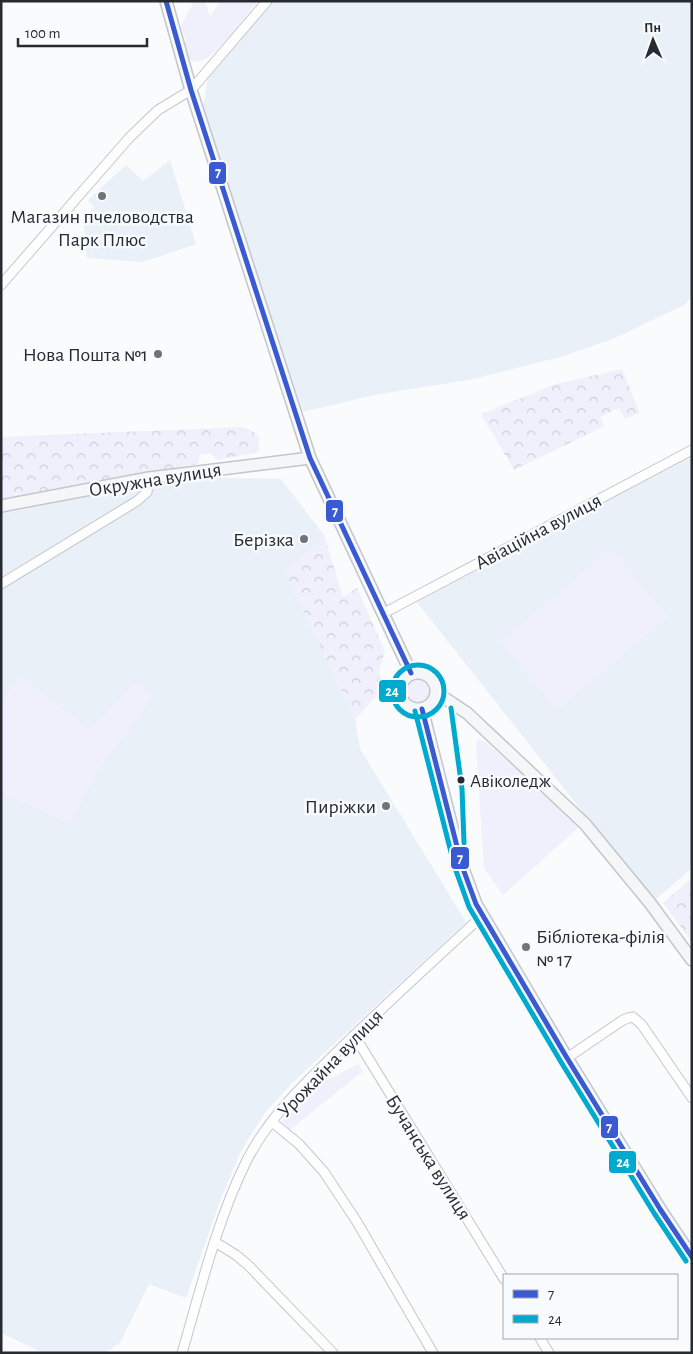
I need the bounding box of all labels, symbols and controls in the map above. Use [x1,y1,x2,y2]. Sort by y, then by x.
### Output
scale bar [18,15,146,47]
north arrow [628,15,678,65]
text: Пн [644,21,661,35]
text: 100 m [25,26,60,41]
line badge: 7 [208,161,227,185]
text: 7 [215,166,221,180]
marker: Магазин пчеловодства Парк Плюс [96,190,108,202]
place label: Магазин пчеловодства Парк Плюс [10,207,194,250]
place label: Нова Пошта №1 [23,345,148,365]
marker: Нова Пошта №1 [152,348,164,360]
street label: Окружна вулиця [87,460,223,500]
street label: Авіаційна вулиця [472,490,605,574]
line badge: 7 [325,499,344,523]
text: 7 [332,505,338,519]
place label: Берізка [233,530,294,550]
marker: Берізка [298,533,310,545]
line badge: 24 [378,679,407,703]
text: 24 [385,685,399,699]
place label: Авіколедж [470,772,552,791]
marker: Авіколедж [456,775,466,785]
place label: Пиріжки [305,797,376,817]
marker: Пиріжки [380,800,392,812]
line badge: 7 [450,846,470,870]
text: 7 [457,852,463,866]
place label: Бібліотека-філія № 17 [536,927,665,970]
marker: Бібліотека-філія № 17 [520,941,532,953]
street label: Урожайна вулиця [274,1006,387,1122]
street label: Бучанська вулиця [382,1092,475,1224]
line badge: 7 [600,1115,619,1139]
text: 7 [606,1121,612,1135]
line badge: 24 [608,1150,637,1174]
text: 24 [616,1156,630,1170]
legend [503,1274,678,1339]
text: 7 [548,1287,554,1302]
text: 24 [548,1312,562,1327]

